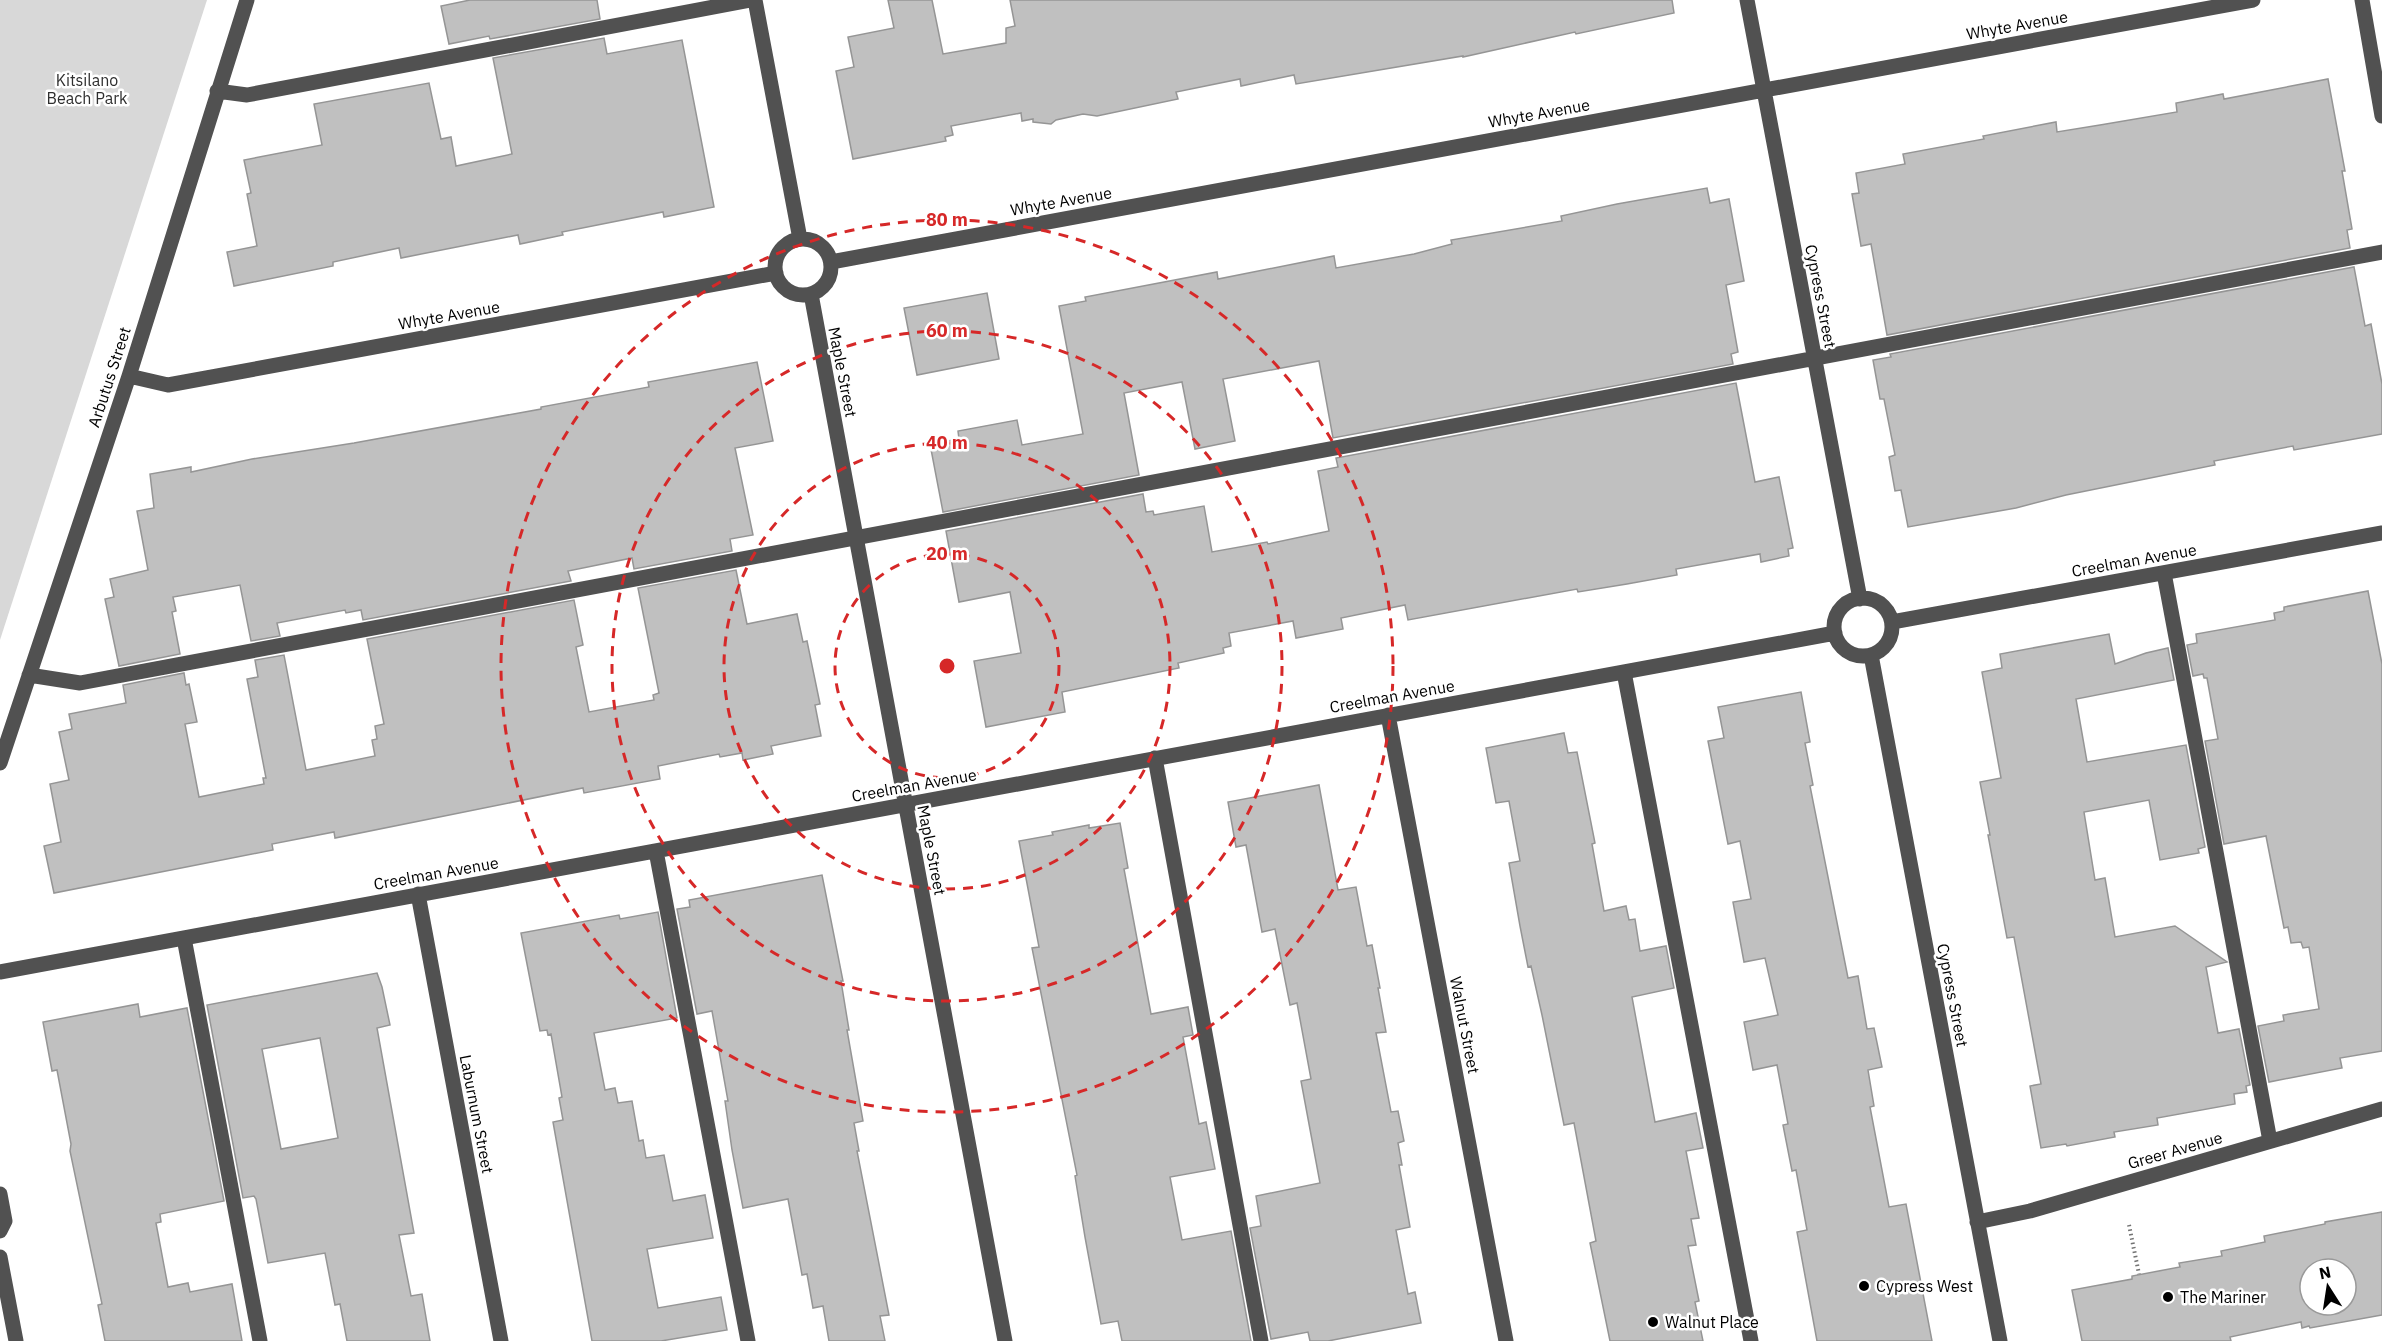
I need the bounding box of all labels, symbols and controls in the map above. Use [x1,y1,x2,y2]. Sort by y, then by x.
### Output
street label: Whyte Avenue [1965,6,2070,44]
park label: Kitsilano Beach Park [46,70,128,108]
street label: Whyte Avenue [1487,94,1592,132]
street label: Whyte Avenue [1009,182,1114,220]
text: 80 m [926,208,968,231]
street label: Cypress Street [1801,243,1841,349]
street label: Whyte Avenue [397,296,502,334]
text: 60 m [926,319,968,342]
street label: Arbutus Street [83,324,135,430]
street label: Maple Street [824,325,862,419]
text: 40 m [926,431,968,454]
street label: Creelman Avenue [2070,539,2198,581]
text: 20 m [926,542,968,565]
centre of rings [937,656,957,676]
street label: Creelman Avenue [1328,675,1456,717]
street label: Creelman Avenue [850,764,978,806]
street label: Maple Street [913,803,951,897]
street label: Creelman Avenue [372,852,500,894]
street label: Cypress Street [1933,942,1973,1048]
street label: Walnut Street [1446,975,1484,1075]
street label: Laburnum Street [456,1053,498,1175]
street label: Greer Avenue [2125,1127,2225,1173]
north arrow [2298,1257,2358,1317]
text: N [2317,1261,2333,1283]
place label: Cypress West [1876,1276,1973,1296]
marker: Cypress West [1857,1279,1871,1293]
place label: The Mariner [2180,1287,2266,1307]
marker: The Mariner [2161,1290,2175,1304]
place label: Walnut Place [1665,1312,1759,1332]
marker: Walnut Place [1646,1315,1660,1329]

